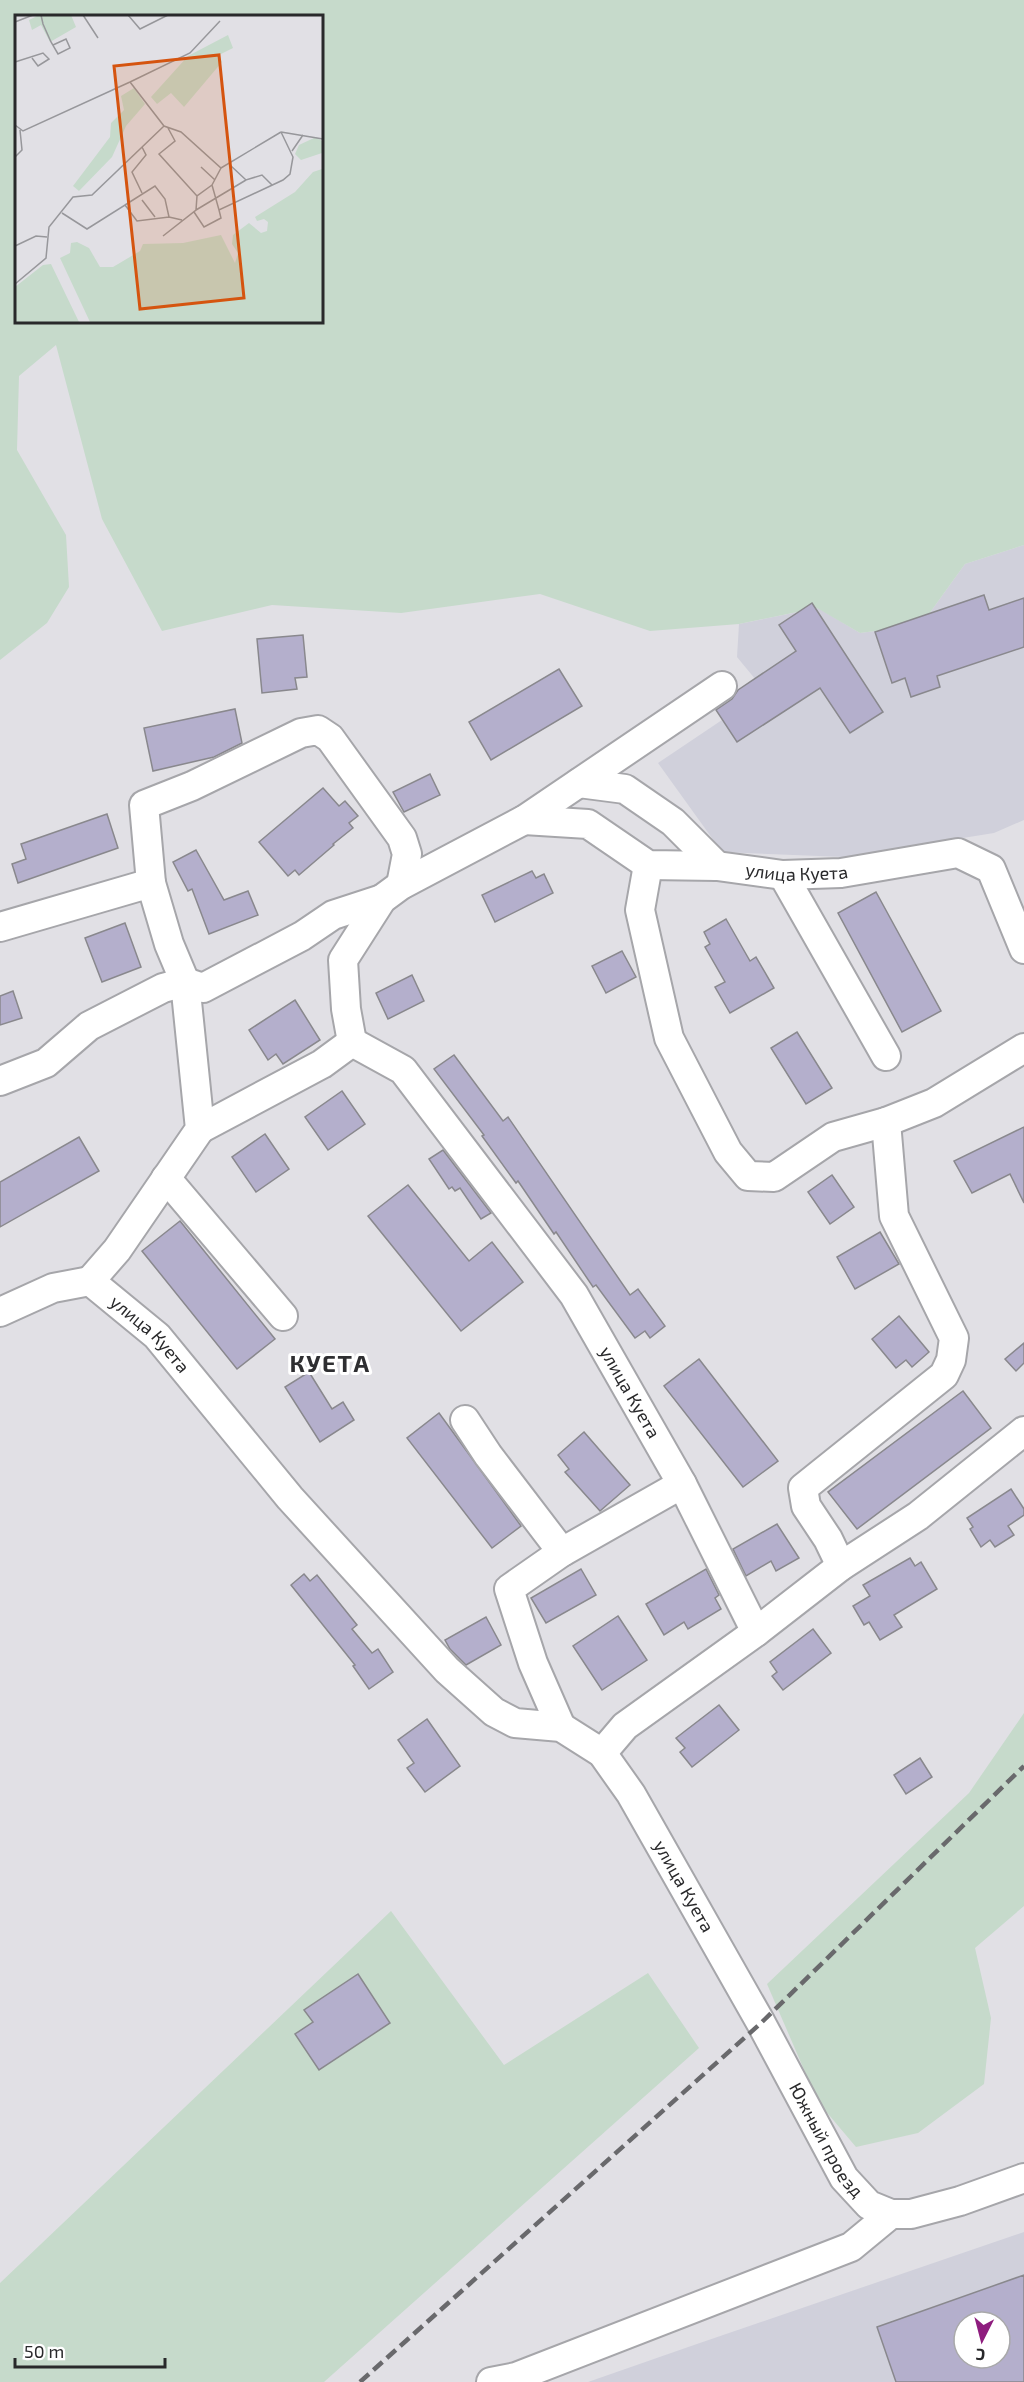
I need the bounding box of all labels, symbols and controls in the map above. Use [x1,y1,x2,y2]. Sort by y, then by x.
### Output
inset map [15,15,322,322]
street label: улица Куета [744,858,849,885]
street label: улица Куета [106,1290,195,1377]
street label: улица Куета [596,1342,666,1442]
district label: КУЕТА [289,1348,371,1377]
street label: улица Куета [649,1836,719,1936]
street label: Южный проезд [785,2078,868,2202]
north arrow [952,2310,1012,2370]
scale bar [15,2331,165,2369]
text: 50 m [24,2340,64,2362]
text: С [975,2345,986,2365]

